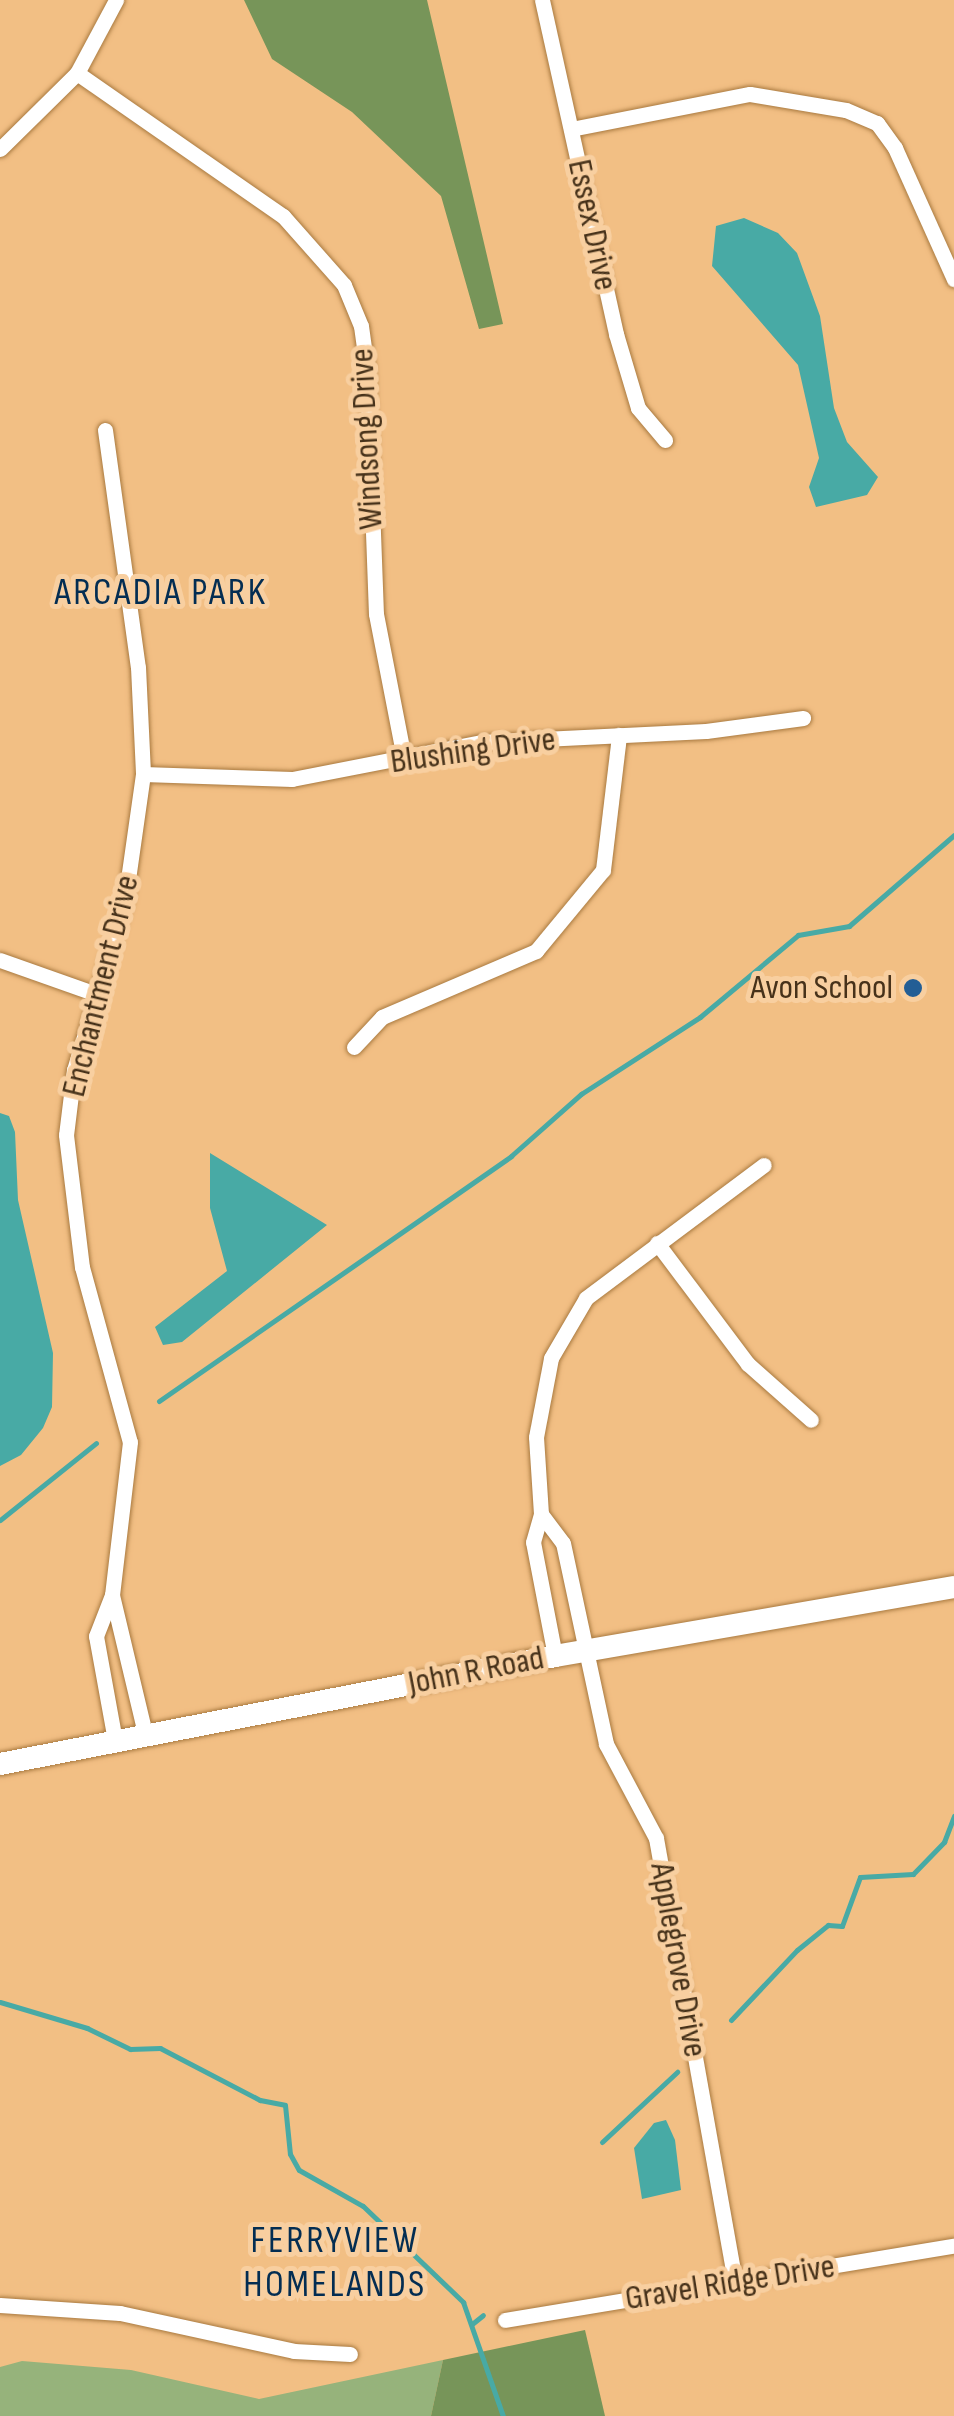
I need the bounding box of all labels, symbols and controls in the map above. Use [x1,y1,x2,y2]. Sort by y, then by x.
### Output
street label: Essex Drive [558,156,626,294]
street label: Windsong Drive [341,347,393,531]
district label: ARCADIA PARK [54,570,268,616]
street label: Blushing Drive [388,719,558,783]
street label: Enchantment Drive [53,871,149,1101]
place label: Avon School [751,967,893,1009]
marker: Avon School [902,977,924,999]
street label: John R Road [405,1637,547,1705]
street label: Applegrove Drive [640,1859,716,2061]
district label: FERRYVIEW HOMELANDS [243,2218,427,2308]
street label: Gravel Ridge Drive [622,2246,838,2320]

